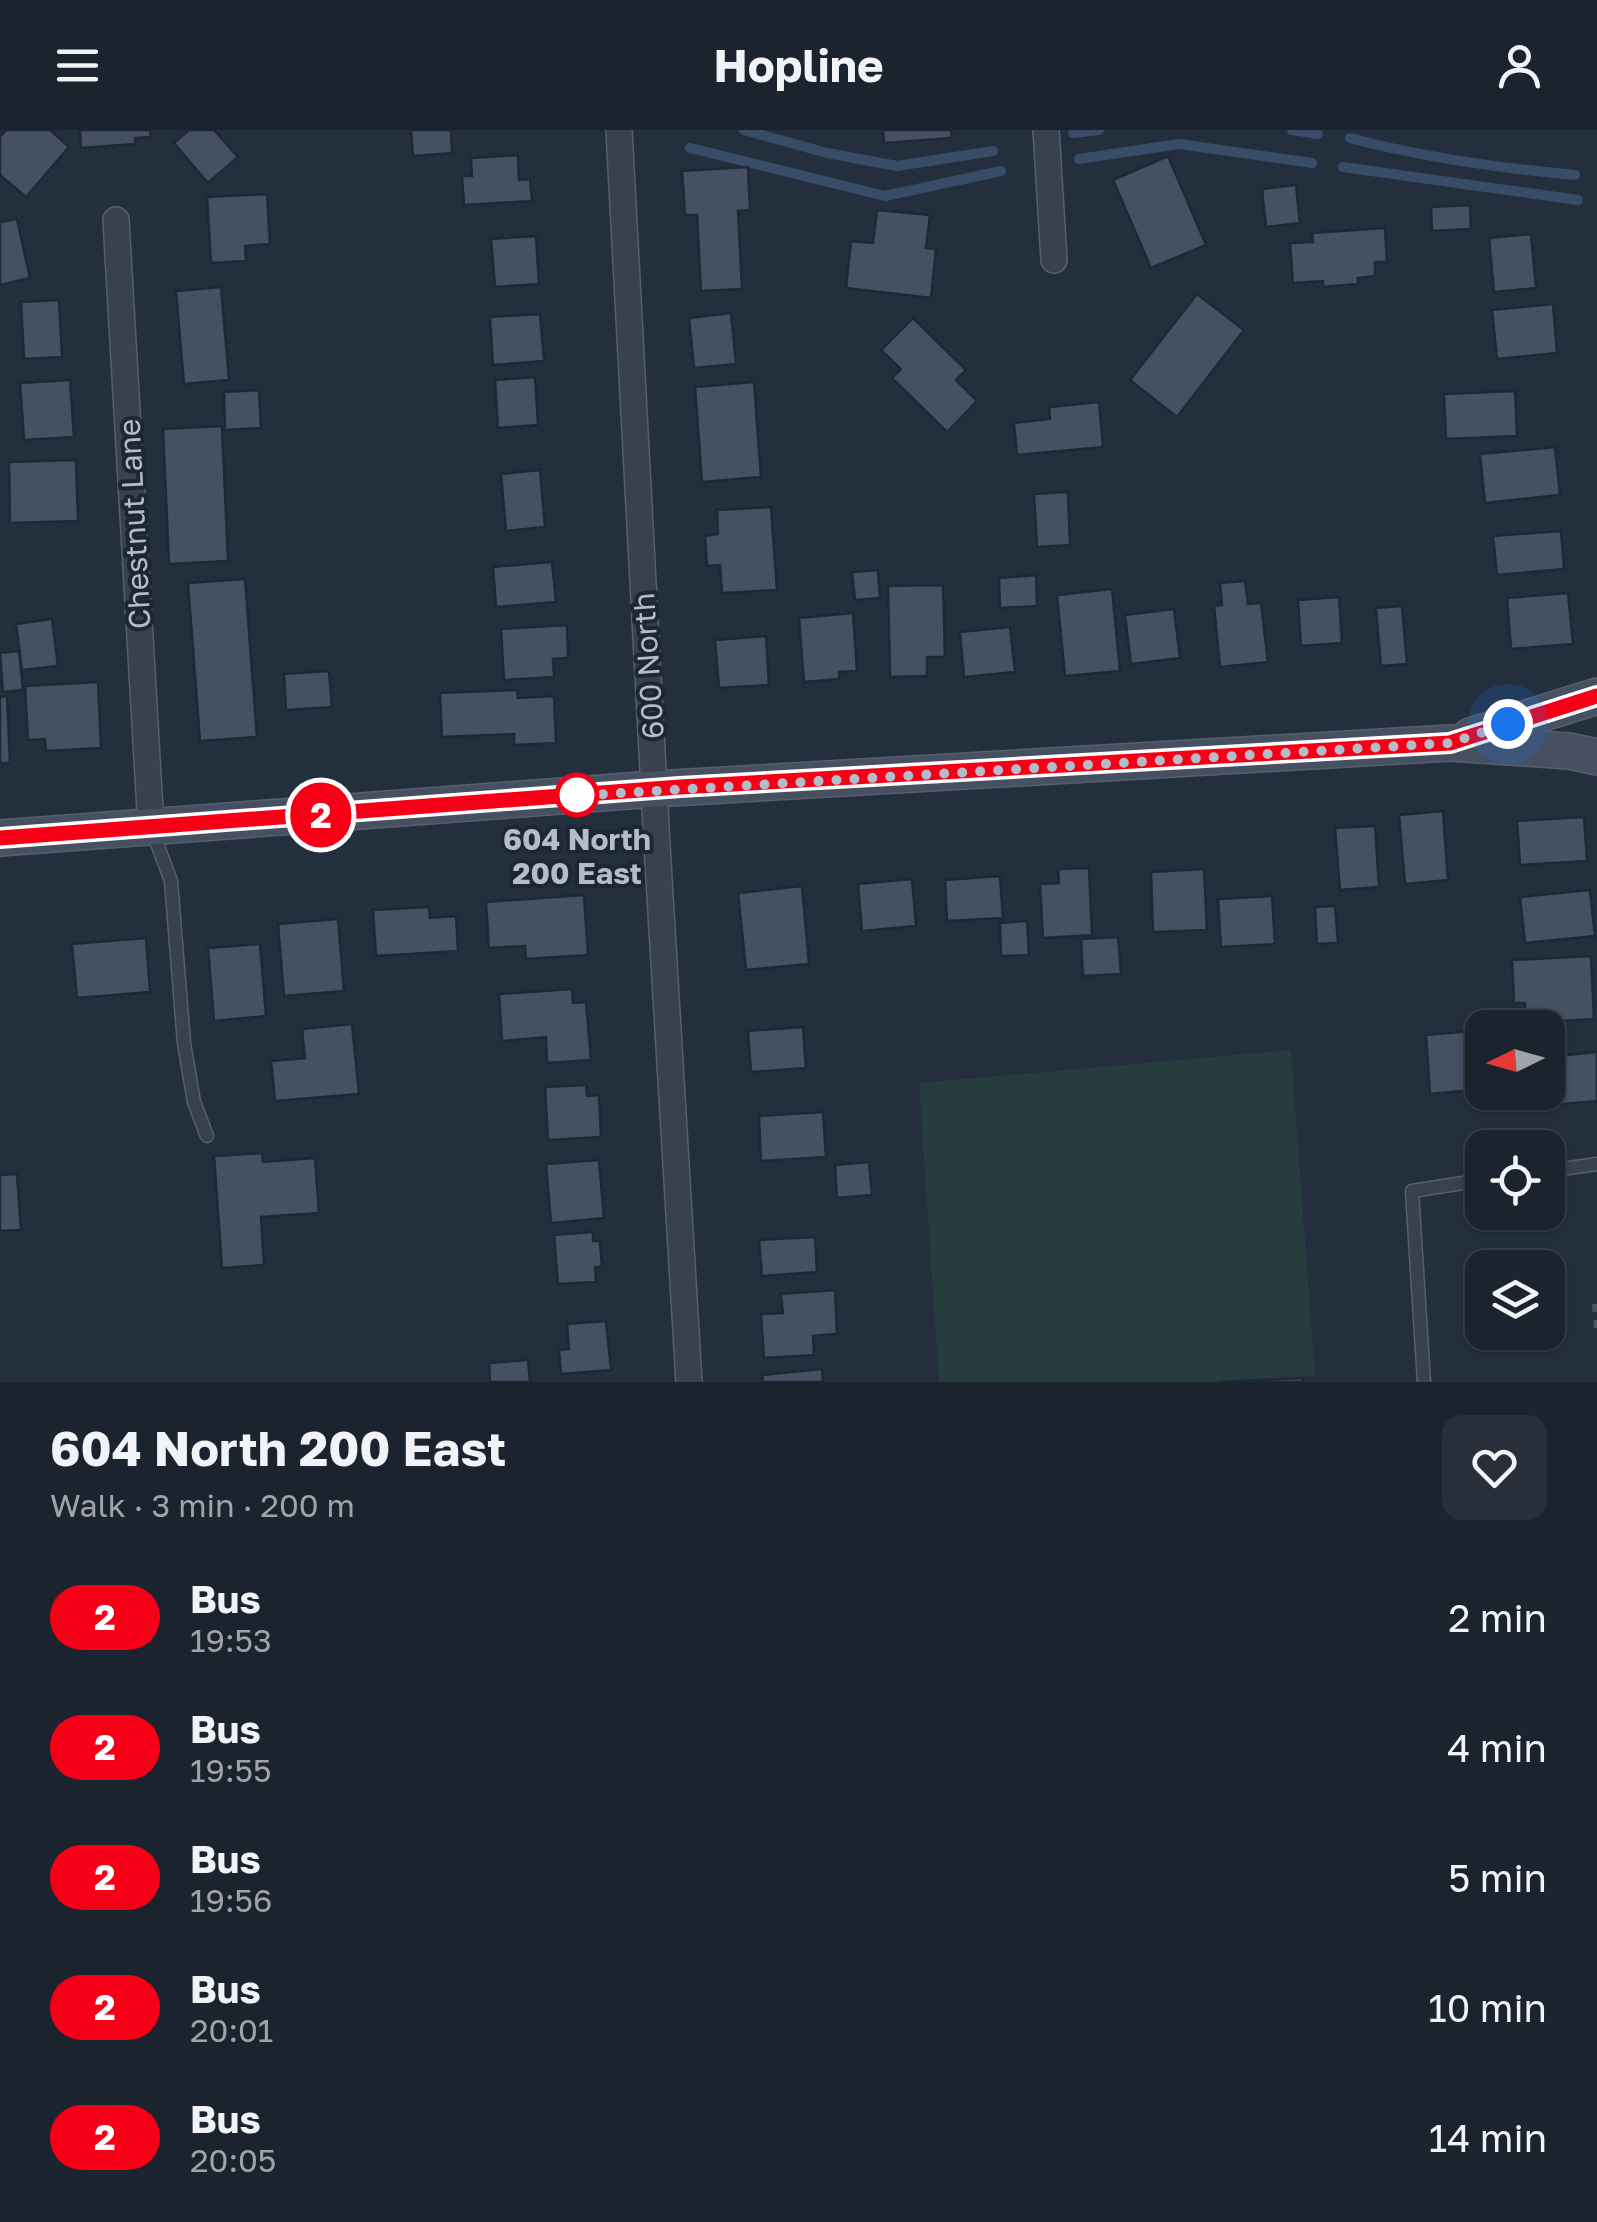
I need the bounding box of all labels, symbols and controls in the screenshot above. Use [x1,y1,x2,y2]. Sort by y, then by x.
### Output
icon: menu [50,38,105,93]
text: Hopline [713,38,884,92]
icon: person [1492,38,1547,93]
street label: Chestnut Lane [111,418,157,630]
street label: 600 North [625,592,671,740]
your location [1483,699,1533,749]
marker: 604 North 200 East [556,774,598,816]
line badge: 2 [288,782,354,848]
text: 2 [310,794,332,836]
place label: 604 North 200 East [503,821,651,891]
north arrow [1465,1010,1565,1110]
map controls [1465,1010,1565,1350]
button: locate [1465,1130,1565,1230]
button: layers [1465,1250,1565,1350]
button: heart [1442,1415,1547,1520]
text: 604 North 200 East [50,1419,506,1477]
text: Walk · 3 min · 200 m [50,1486,355,1524]
text: Bus [190,1576,261,1621]
text: 2 min [1448,1595,1547,1640]
text: 2 [94,1596,116,1638]
text: 19:53 [190,1621,272,1659]
text: Bus [190,1706,261,1751]
text: 4 min [1447,1725,1547,1770]
text: 2 [94,1726,116,1768]
text: 19:55 [190,1751,272,1789]
text: Bus [190,1836,261,1881]
text: 5 min [1448,1855,1547,1900]
text: 2 [94,1856,116,1898]
text: 19:56 [190,1881,272,1919]
text: Bus [190,1966,261,2011]
text: 10 min [1428,1985,1547,2030]
text: 2 [94,1986,116,2028]
text: 20:01 [190,2011,273,2049]
text: Bus [190,2096,261,2141]
text: 14 min [1429,2115,1547,2160]
text: 2 [94,2116,116,2158]
text: 20:05 [190,2141,276,2179]

